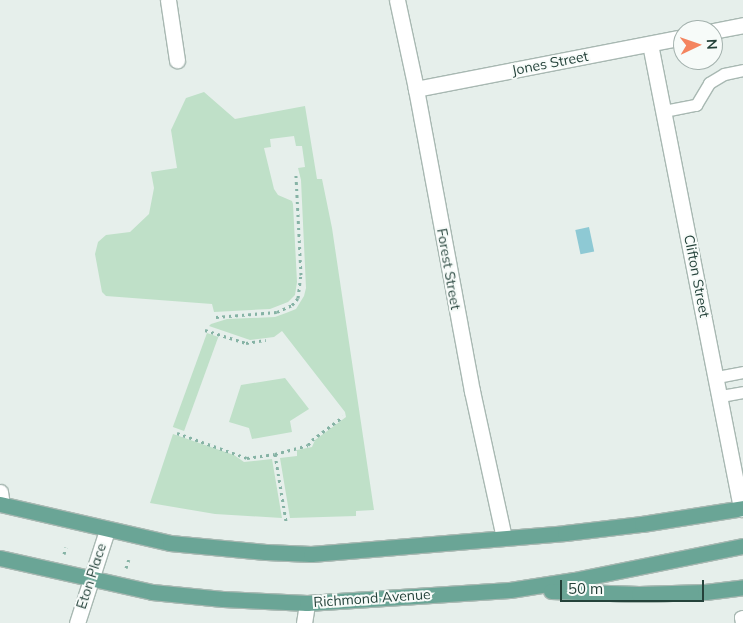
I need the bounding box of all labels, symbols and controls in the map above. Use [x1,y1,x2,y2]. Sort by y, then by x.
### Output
north arrow [673,20,723,70]
text: N [703,39,721,50]
street label: Jones Street [510,47,590,79]
street label: Forest Street [434,227,464,311]
street label: Clifton Street [681,233,713,319]
street label: Eton Place [72,541,110,611]
scale bar [563,570,707,602]
text: 50 m [568,579,603,598]
street label: Richmond Avenue [313,586,431,610]

